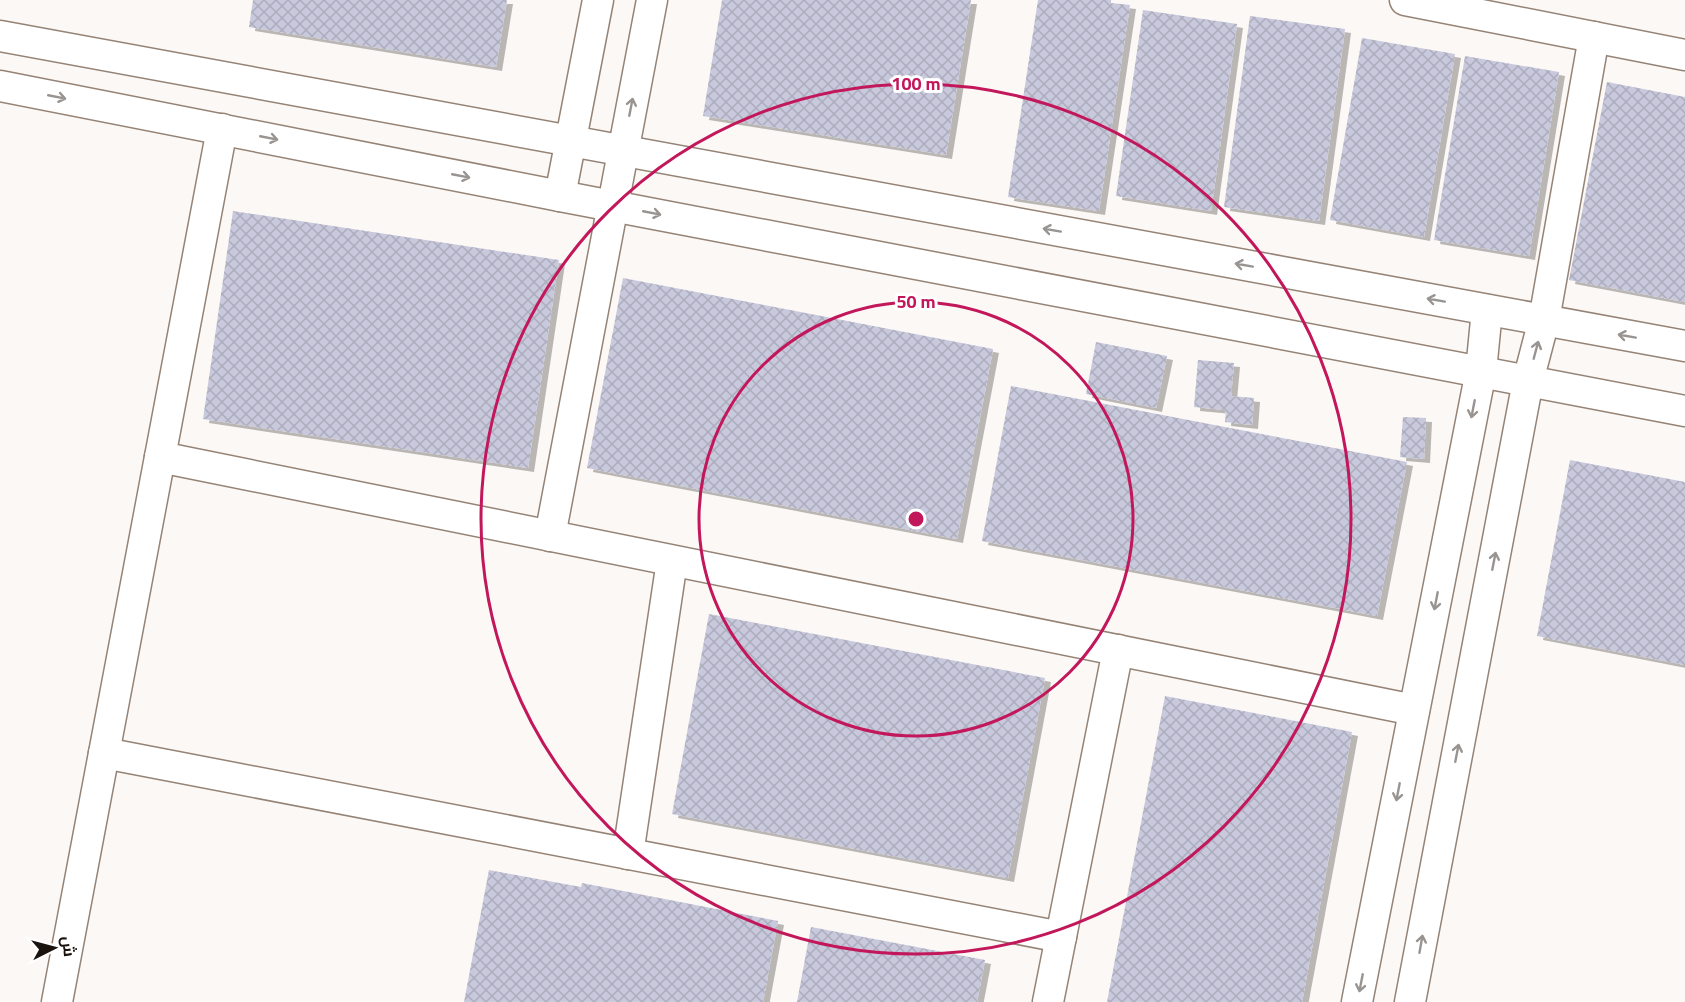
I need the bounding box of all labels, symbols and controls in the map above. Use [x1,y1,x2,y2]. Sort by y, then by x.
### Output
text: 100 m [891,70,941,97]
one-way arrow [47,92,67,103]
one-way arrow [626,98,637,117]
one-way arrow [259,133,279,144]
one-way arrow [450,171,470,182]
one-way arrow [642,208,661,219]
one-way arrow [1043,224,1062,235]
one-way arrow [1235,259,1254,270]
text: 50 m [896,288,936,315]
one-way arrow [1426,294,1446,305]
one-way arrow [1618,330,1638,341]
one-way arrow [1531,341,1543,360]
one-way arrow [1467,399,1478,418]
centre of rings [906,509,926,529]
one-way arrow [1489,552,1500,572]
one-way arrow [1430,590,1441,610]
one-way arrow [1452,744,1463,763]
one-way arrow [1392,782,1403,801]
north arrow [24,918,84,978]
text: ش [56,935,82,958]
one-way arrow [1416,935,1427,955]
one-way arrow [1355,973,1366,993]

